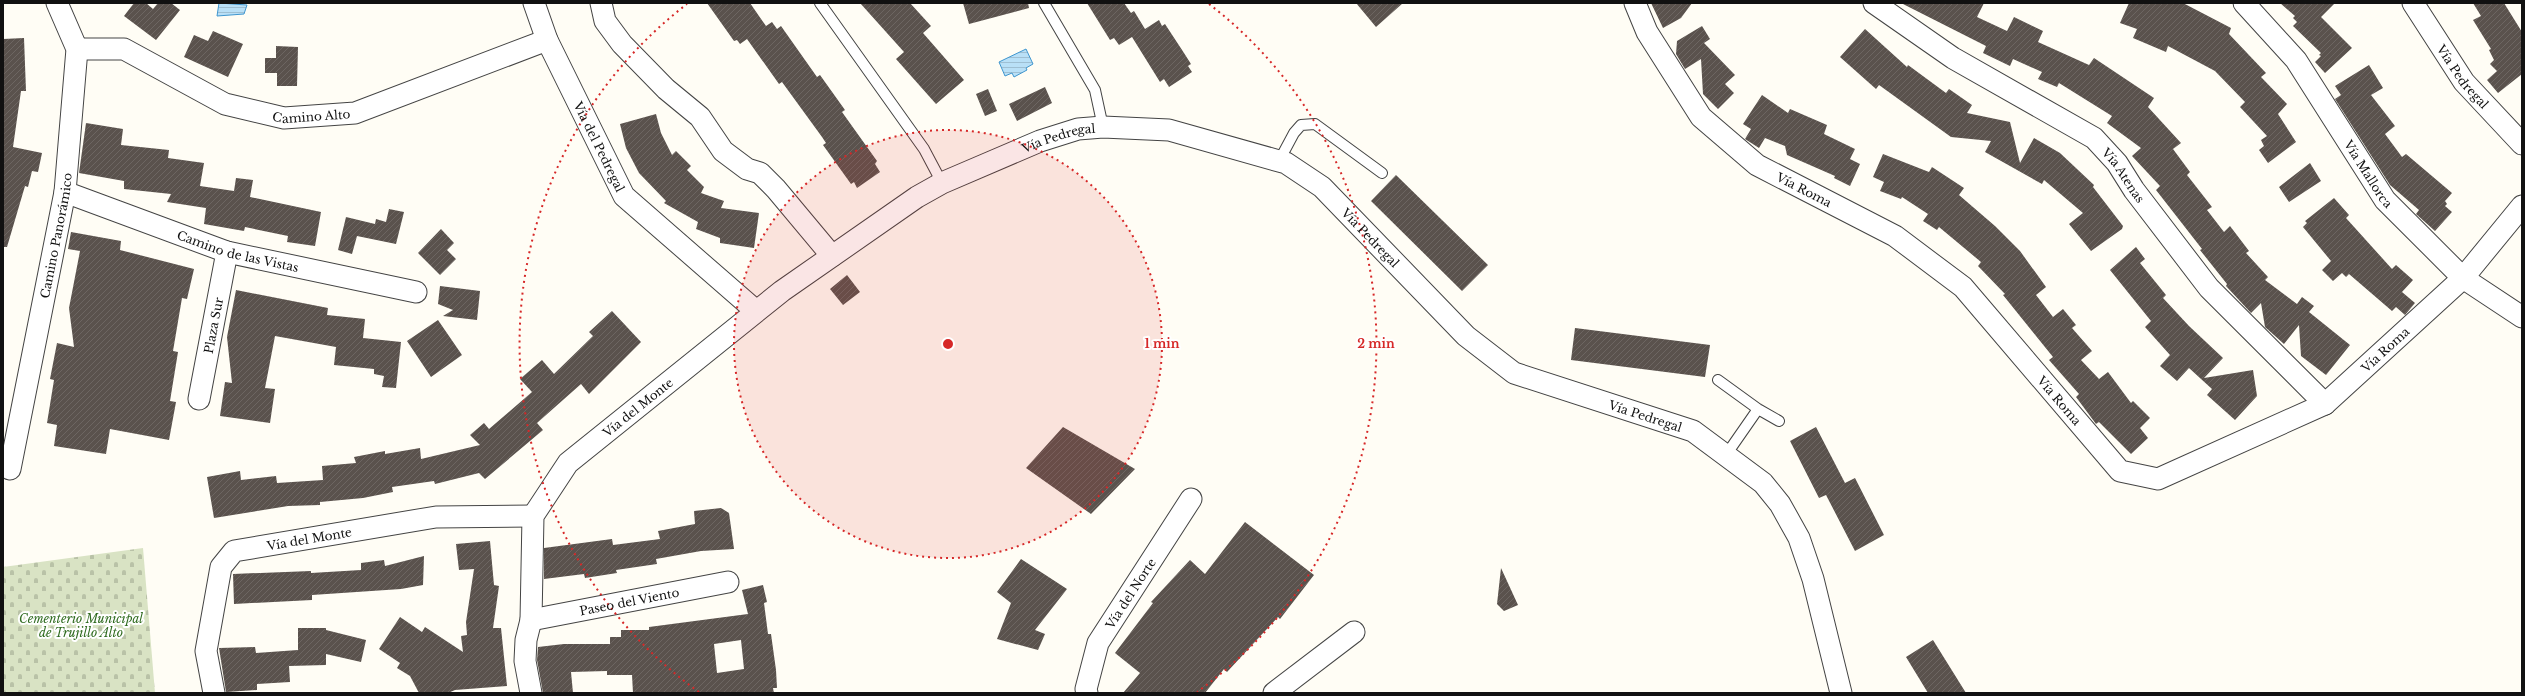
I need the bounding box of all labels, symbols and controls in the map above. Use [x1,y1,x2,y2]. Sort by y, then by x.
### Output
street label: Vía Pedregal [2434,41,2492,111]
street label: Vía del Pedregal [571,98,628,194]
street label: Camino Alto [271,106,351,126]
street label: Vía Pedregal [1018,120,1096,156]
street label: Vía Mallorca [2341,136,2396,211]
street label: Vía Atenas [2098,144,2148,205]
street label: Vía Roma [1773,168,1835,210]
street label: Camino Panorámico [37,172,74,300]
street label: Vía Pedregal [1338,204,1403,270]
street label: Camino de las Vistas [175,227,300,274]
street label: Plaza Sur [200,296,226,355]
street label: Vía Roma [2357,323,2412,376]
text: 1 min [1145,336,1180,351]
text: 2 min [1357,336,1395,351]
centre of rings [941,337,955,351]
street label: Vía Roma [2034,372,2085,428]
street label: Vía del Monte [599,374,676,440]
street label: Vía Pedregal [1606,396,1684,435]
street label: Vía del Monte [265,524,353,553]
street label: Vía del Norte [1101,555,1159,632]
street label: Paseo del Viento [578,584,680,618]
park label: Cementerio Municipal de Trujillo Alto [19,611,143,640]

